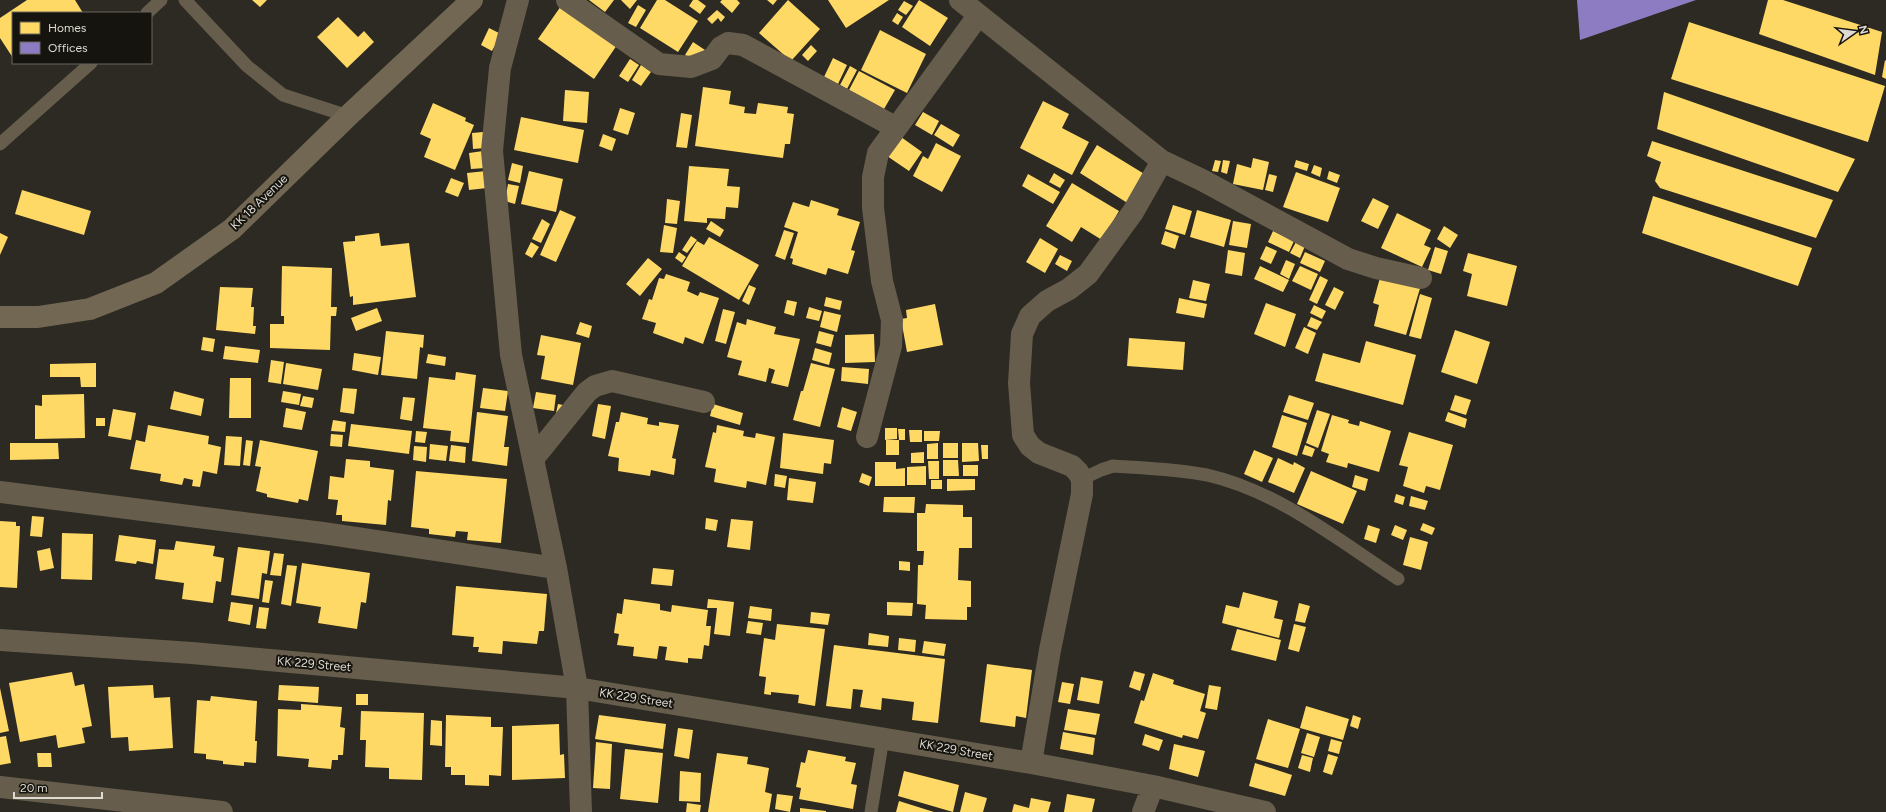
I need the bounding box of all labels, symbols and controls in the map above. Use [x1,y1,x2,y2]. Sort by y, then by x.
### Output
legend [12,12,152,64]
north arrow [1834,12,1874,52]
text: Homes [48,21,87,35]
text: N [1856,24,1871,35]
text: Offices [48,41,88,55]
street label: KK 18 Avenue [228,171,291,233]
street label: KK 229 Street [276,654,352,674]
street label: KK 229 Street [598,685,674,711]
street label: KK 229 Street [918,737,994,763]
scale bar [14,774,102,800]
text: 20 m [20,781,48,795]

